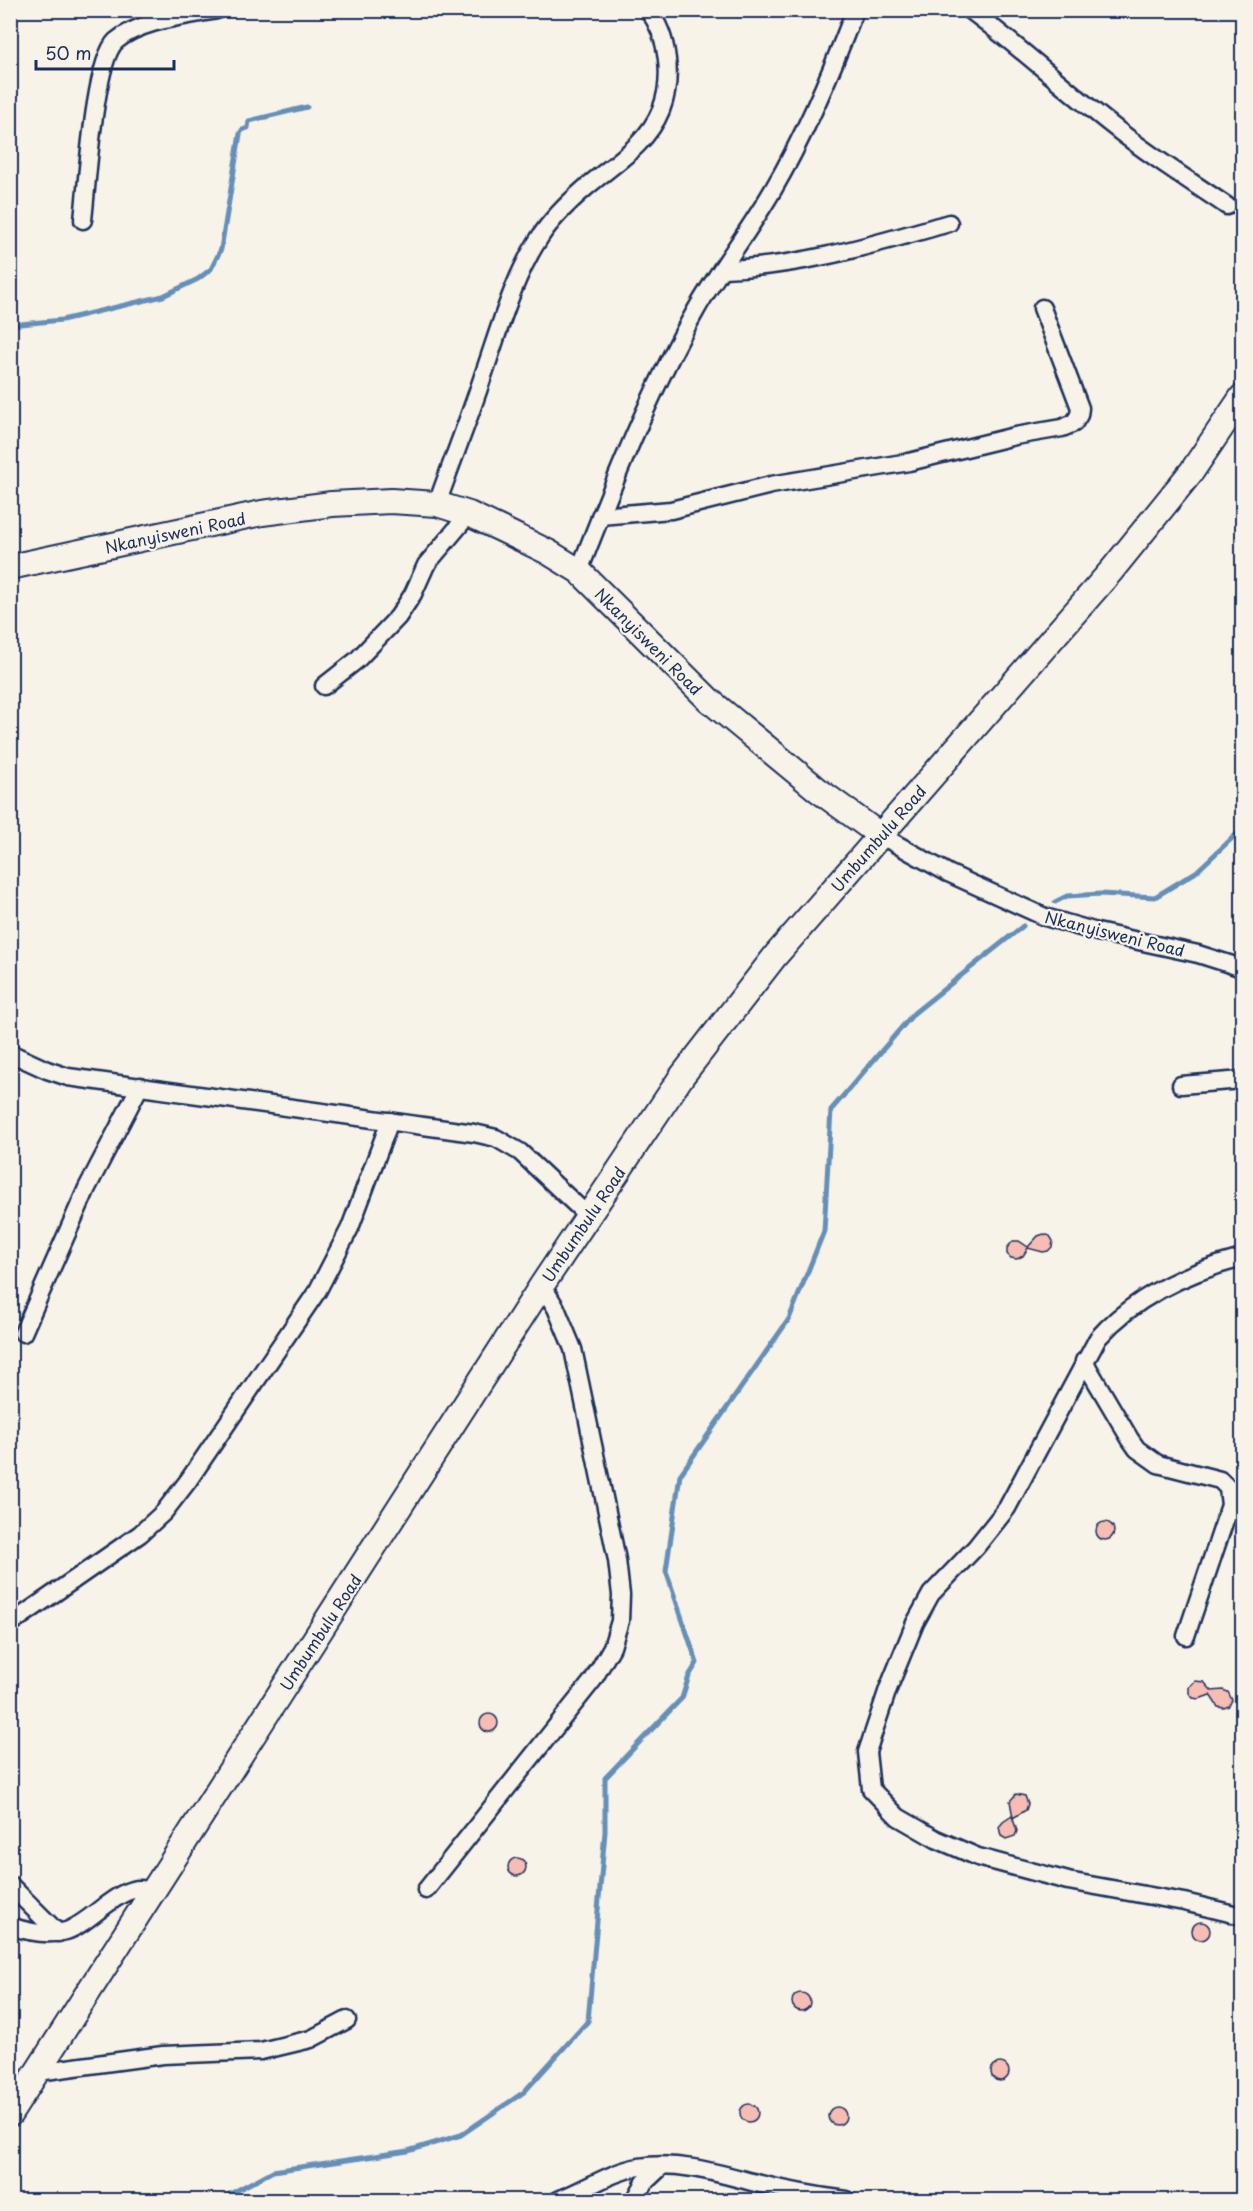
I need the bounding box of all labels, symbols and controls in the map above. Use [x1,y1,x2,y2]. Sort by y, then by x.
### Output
scale bar [36,33,174,71]
text: 50 m [45,39,92,66]
street label: Nkanyisweni Road [102,505,248,559]
street label: Nkanyisweni Road [590,582,708,700]
street label: Umbumbulu Road [825,779,931,897]
street label: Nkanyisweni Road [1043,904,1187,962]
street label: Umbumbulu Road [535,1161,631,1287]
street label: Umbumbulu Road [273,1569,367,1695]

